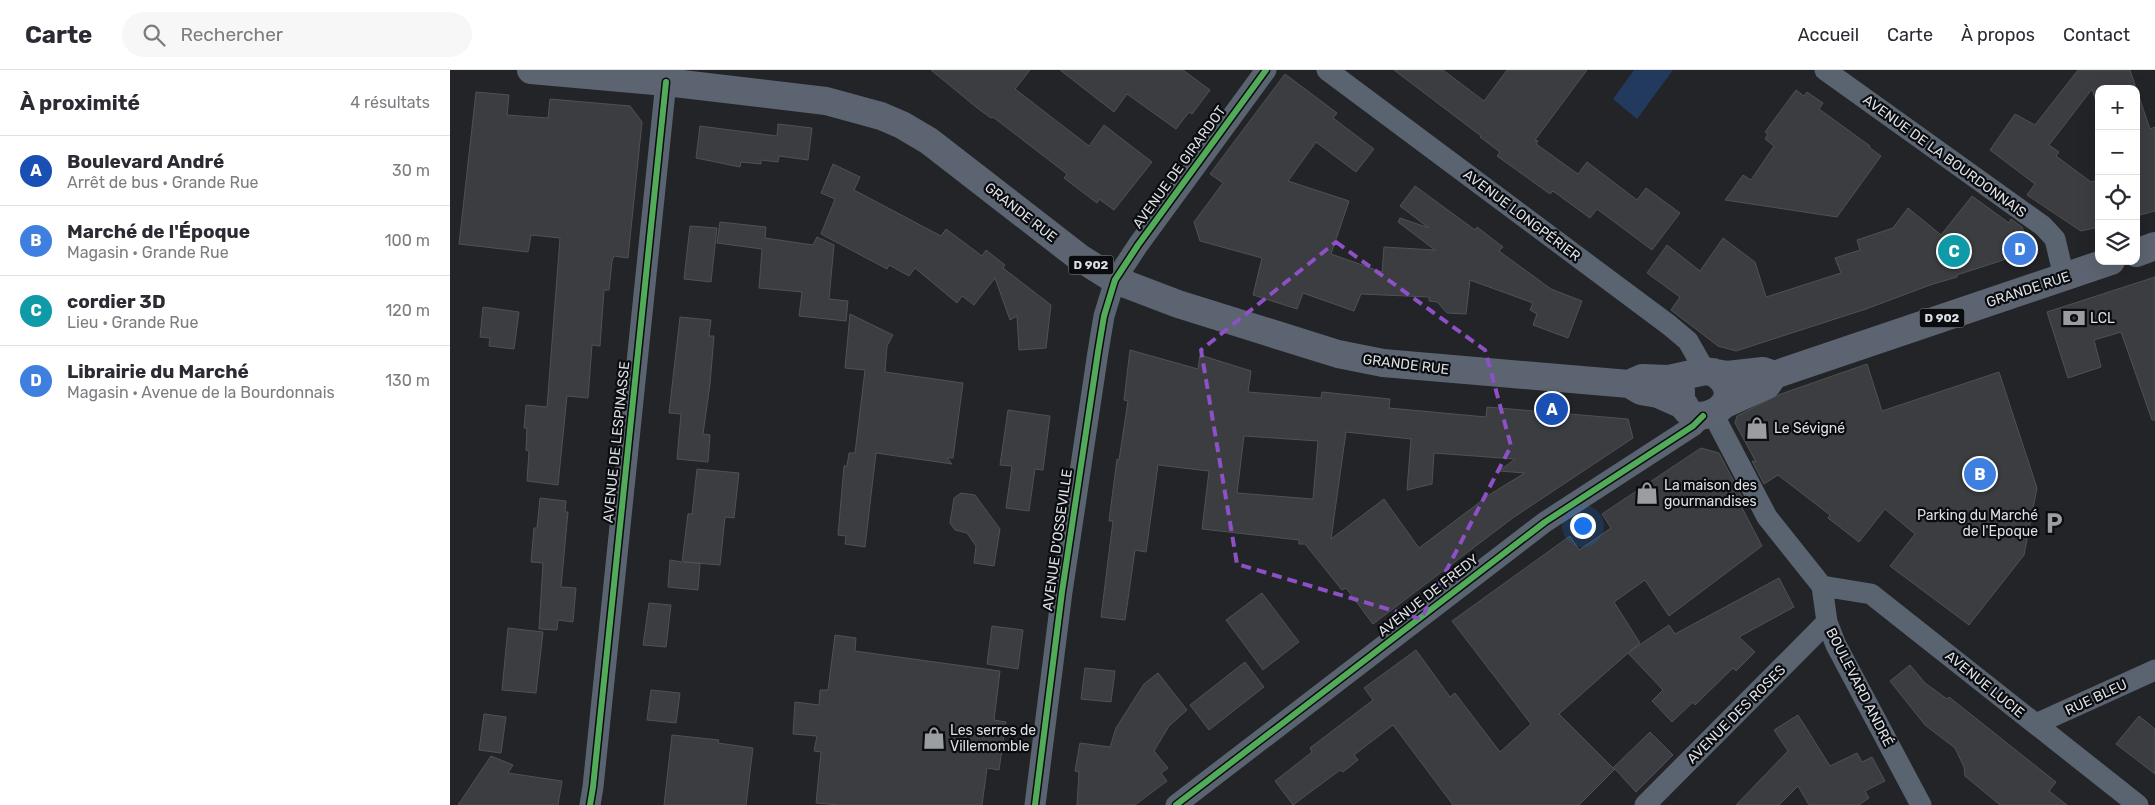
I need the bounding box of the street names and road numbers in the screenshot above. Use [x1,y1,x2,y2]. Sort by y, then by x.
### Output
street label: AVENUE DE LA BOURDONNAIS [1860,91,2030,222]
street label: AVENUE DE GIRARDOT [1129,103,1230,232]
street label: AVENUE LONGPÉRIER [1460,165,1584,265]
street label: GRANDE RUE [981,179,1060,246]
road number: D 902 [1068,256,1114,274]
street label: GRANDE RUE [1984,268,2072,311]
road number: D 902 [1920,308,1964,328]
street label: GRANDE RUE [1362,351,1450,378]
street label: AVENUE DE LESPINASSE [600,361,633,524]
street label: AVENUE D'OSSEVILLE [1039,468,1076,612]
street label: AVENUE DE FREDY [1374,551,1482,640]
street label: BOULEVARD ANDRÉ [1822,625,1898,749]
street label: AVENUE LUCIE [1942,647,2028,721]
street label: AVENUE DES ROSES [1683,661,1789,767]
street label: RUE BLEU [2063,676,2130,719]

